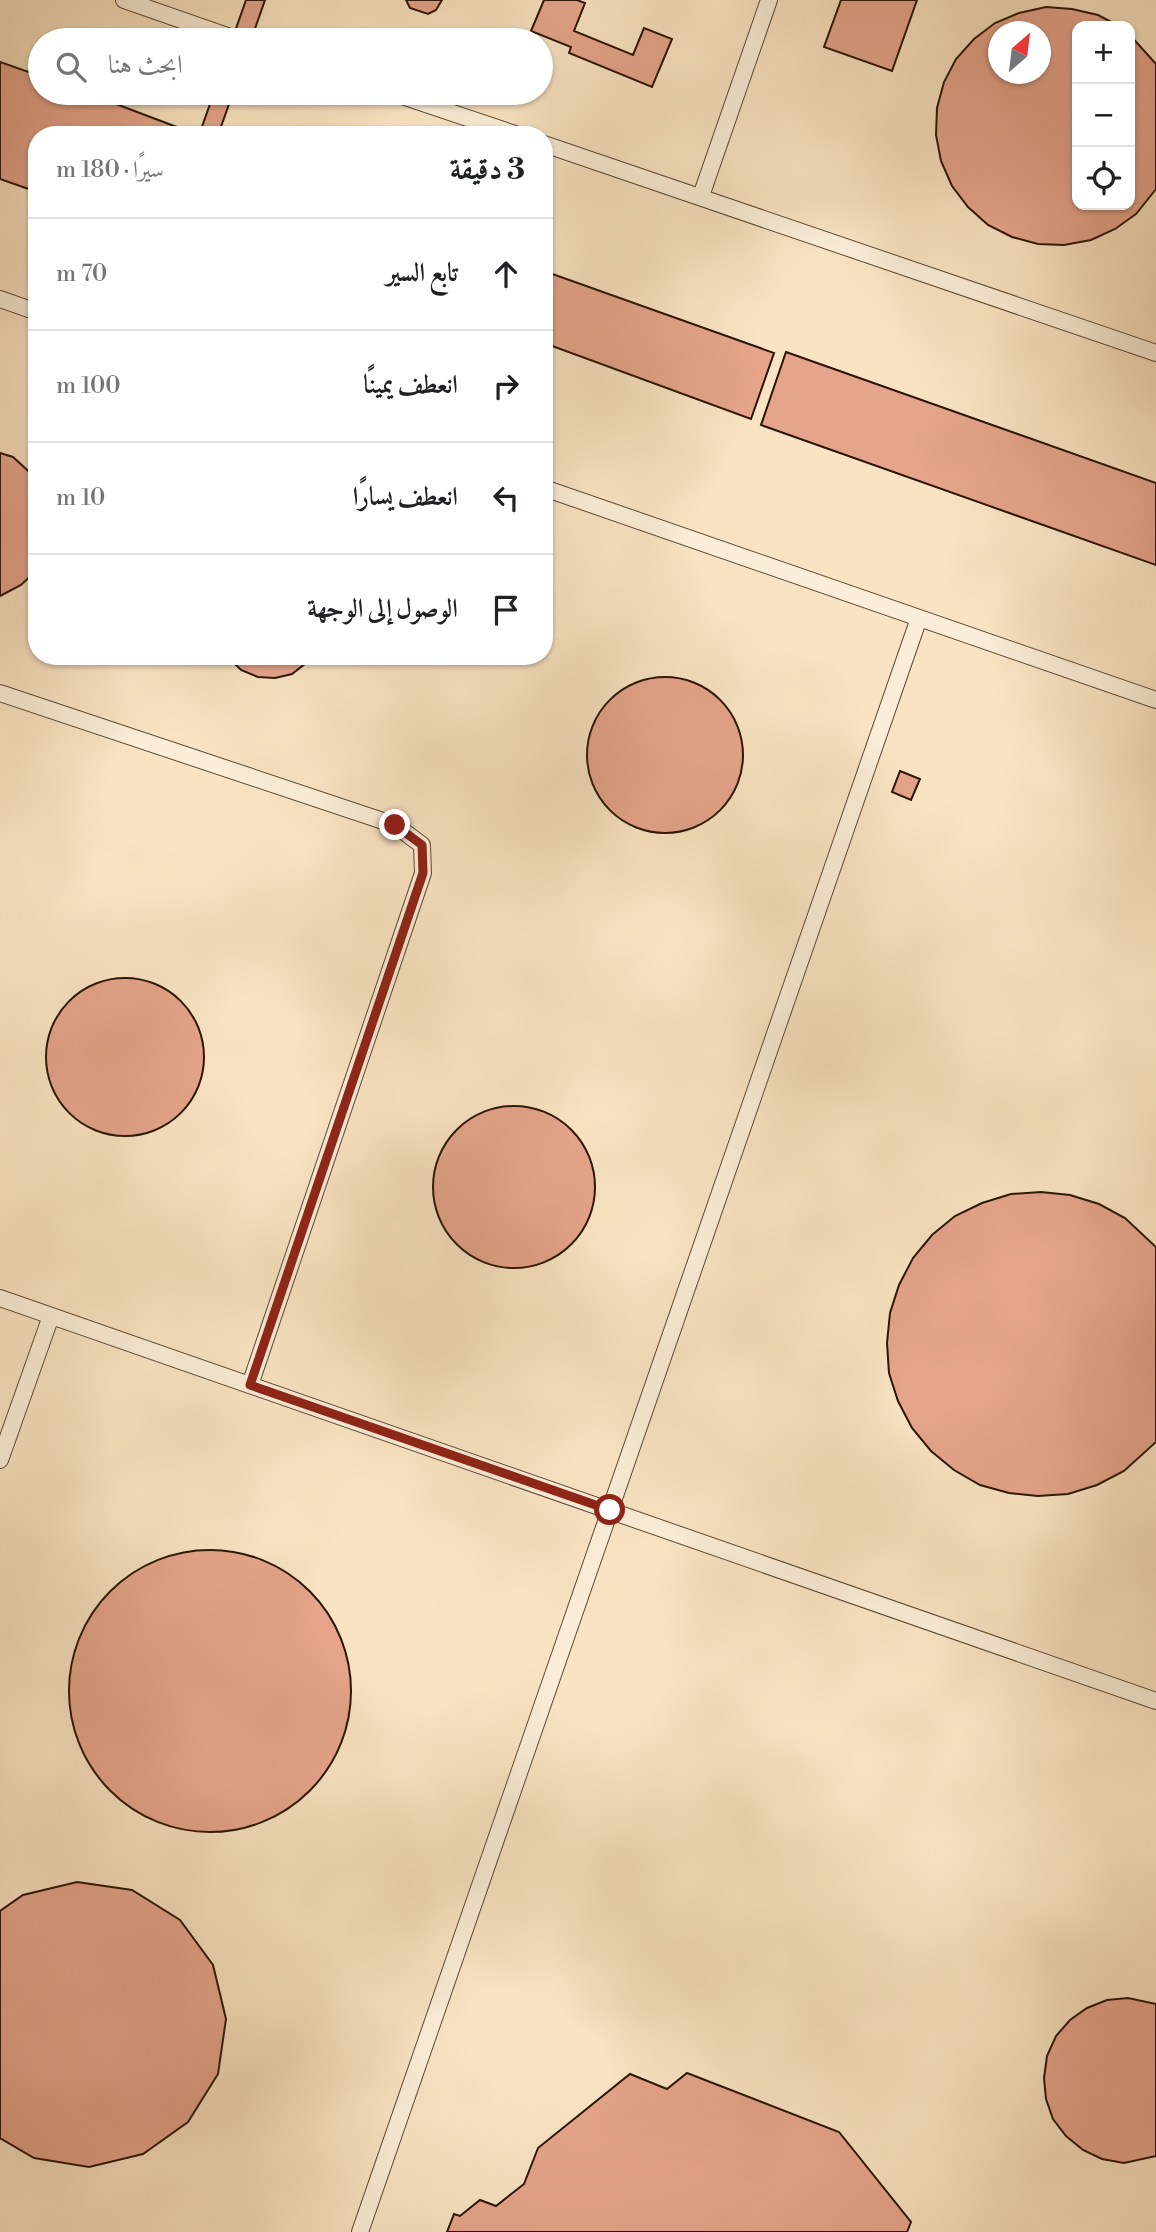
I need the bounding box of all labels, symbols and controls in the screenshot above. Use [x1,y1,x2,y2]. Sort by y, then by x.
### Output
north arrow [988,21,1051,84]
map controls [1072,21,1135,210]
button: + [1072,21,1135,84]
search box [28,28,553,105]
icon: search [52,48,90,86]
text: ابحث هنا [108,49,183,81]
button: − [1072,84,1135,147]
button: locate [1072,147,1135,210]
text: 3 دقيقة [450,151,525,189]
text: سيرًا · 180 m [56,156,164,184]
icon: ahead [487,255,525,293]
text: تابع السير [386,257,458,289]
text: 70 m [56,260,107,288]
icon: right [487,367,525,405]
text: انعطف يمينًا [363,369,458,401]
text: 100 m [56,372,121,400]
icon: left [487,479,525,517]
text: انعطف يسارًا [353,481,458,513]
text: 10 m [56,484,105,512]
icon: arrive [487,591,525,629]
text: الوصول إلى الوجهة [307,593,458,625]
route end [379,809,410,840]
route start [594,1494,625,1525]

